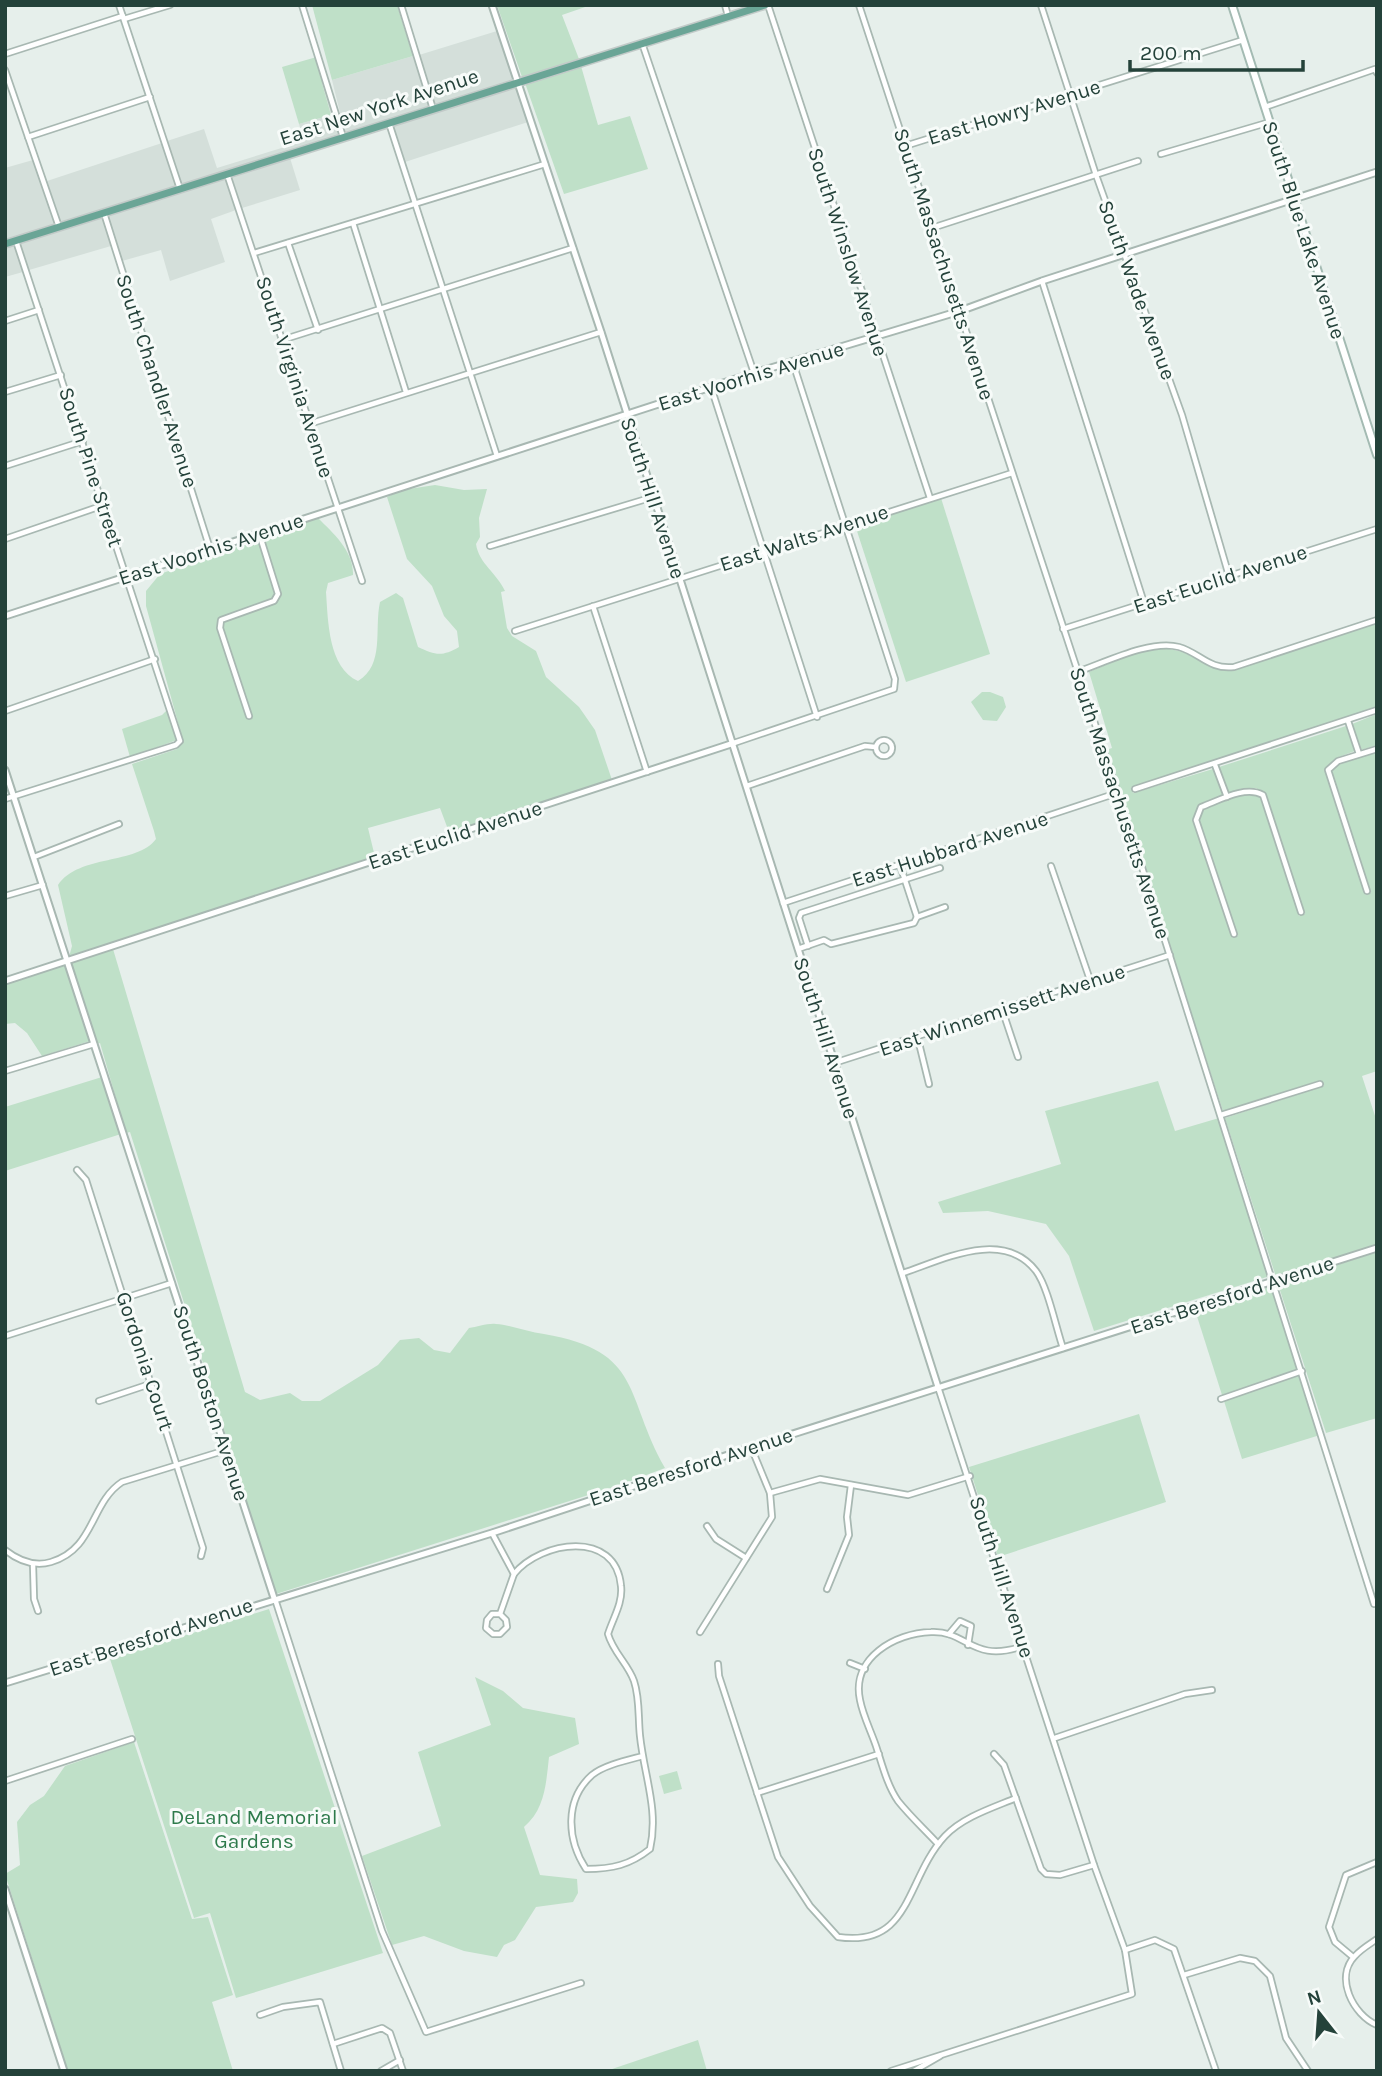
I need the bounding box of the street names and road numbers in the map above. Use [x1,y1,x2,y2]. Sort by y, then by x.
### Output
street label: East New York Avenue [276,63,482,151]
street label: East Howry Avenue [925,74,1103,150]
street label: South Blue Lake Avenue [1257,118,1351,342]
street label: South Massachusetts Avenue [889,125,999,403]
street label: South Winslow Avenue [803,145,893,359]
street label: South Wade Avenue [1093,197,1181,383]
street label: South Chandler Avenue [111,271,203,491]
street label: South Virginia Avenue [251,273,339,481]
street label: East Voorhis Avenue [655,336,847,416]
street label: South Pine Street [54,384,128,550]
street label: South Hill Avenue [616,414,690,582]
street label: East Walts Avenue [717,499,891,577]
street label: East Voorhis Avenue [115,508,307,590]
street label: East Euclid Avenue [1130,540,1310,618]
street label: South Massachusetts Avenue [1065,664,1175,942]
street label: East Euclid Avenue [365,796,545,874]
street label: East Hubbard Avenue [849,806,1051,892]
street label: South Hill Avenue [789,954,863,1122]
street label: East Winnemissett Avenue [876,959,1128,1061]
street label: East Beresford Avenue [1127,1251,1337,1339]
street label: Gordonia Court [111,1289,179,1434]
street label: South Boston Avenue [168,1302,254,1504]
street label: East Beresford Avenue [586,1423,796,1511]
street label: South Hill Avenue [965,1493,1039,1661]
street label: East Beresford Avenue [46,1593,256,1681]

